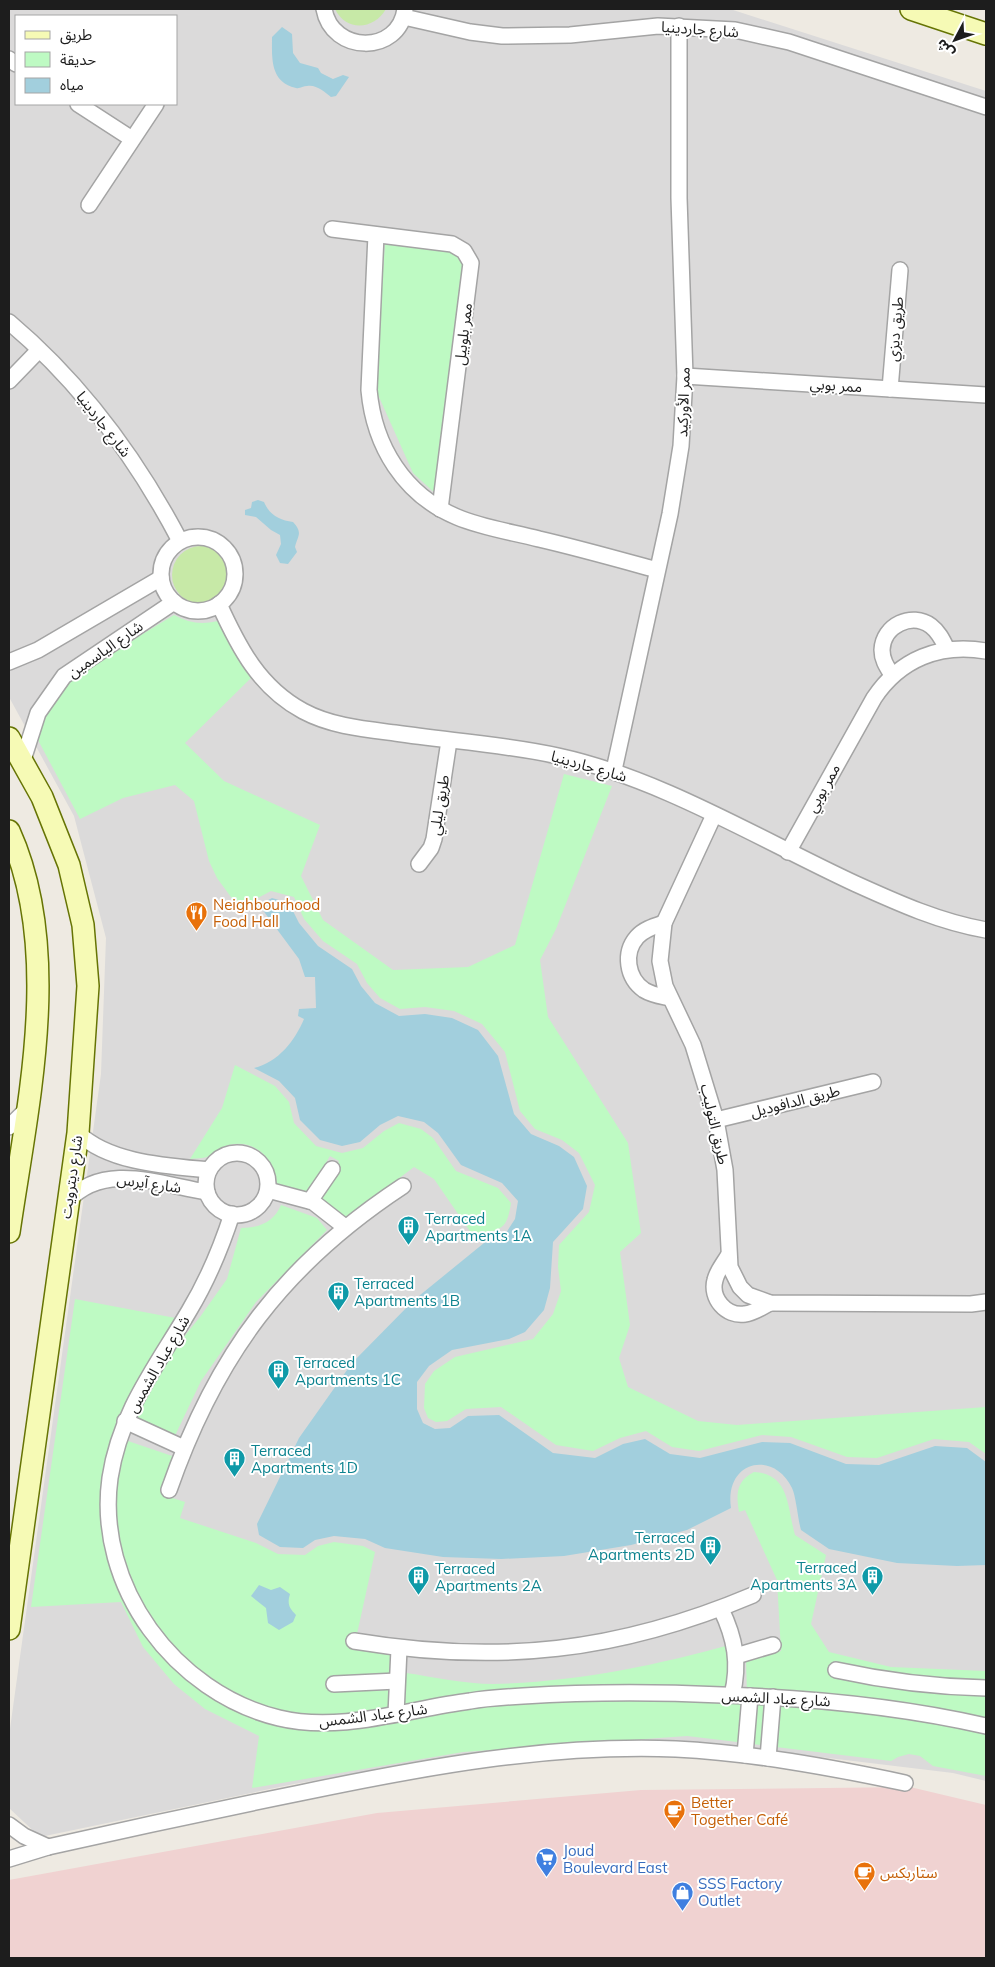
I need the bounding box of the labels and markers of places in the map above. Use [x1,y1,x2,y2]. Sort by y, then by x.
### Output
place label: Neighbourhood Food Hall [213,895,320,931]
restaurant icon: Neighbourhood Food Hall [185,901,209,932]
place label: Terraced Apartments 1A [425,1209,532,1245]
building icon: Terraced Apartments 1A [397,1215,421,1246]
place label: Terraced Apartments 1B [354,1274,460,1310]
building icon: Terraced Apartments 1B [326,1280,350,1311]
place label: Terraced Apartments 1C [295,1353,401,1389]
building icon: Terraced Apartments 1C [267,1359,291,1390]
place label: Terraced Apartments 1D [251,1441,358,1477]
building icon: Terraced Apartments 1D [223,1447,247,1478]
place label: Terraced Apartments 2D [588,1528,695,1564]
building icon: Terraced Apartments 2D [699,1534,723,1565]
place label: Terraced Apartments 3A [750,1558,857,1594]
place label: Terraced Apartments 2A [435,1559,542,1595]
building icon: Terraced Apartments 3A [861,1564,885,1595]
building icon: Terraced Apartments 2A [407,1565,431,1596]
place label: Better Together Café [691,1793,788,1829]
cafe icon: Better Together Café [663,1799,687,1830]
place label: Joud Boulevard East [563,1841,667,1877]
supermarket icon: Joud Boulevard East [535,1847,559,1878]
cafe icon: ستاربكس [852,1860,876,1891]
place label: ستاربكس [880,1863,938,1882]
place label: SSS Factory Outlet [698,1874,782,1910]
shop icon: SSS Factory Outlet [670,1880,694,1911]

